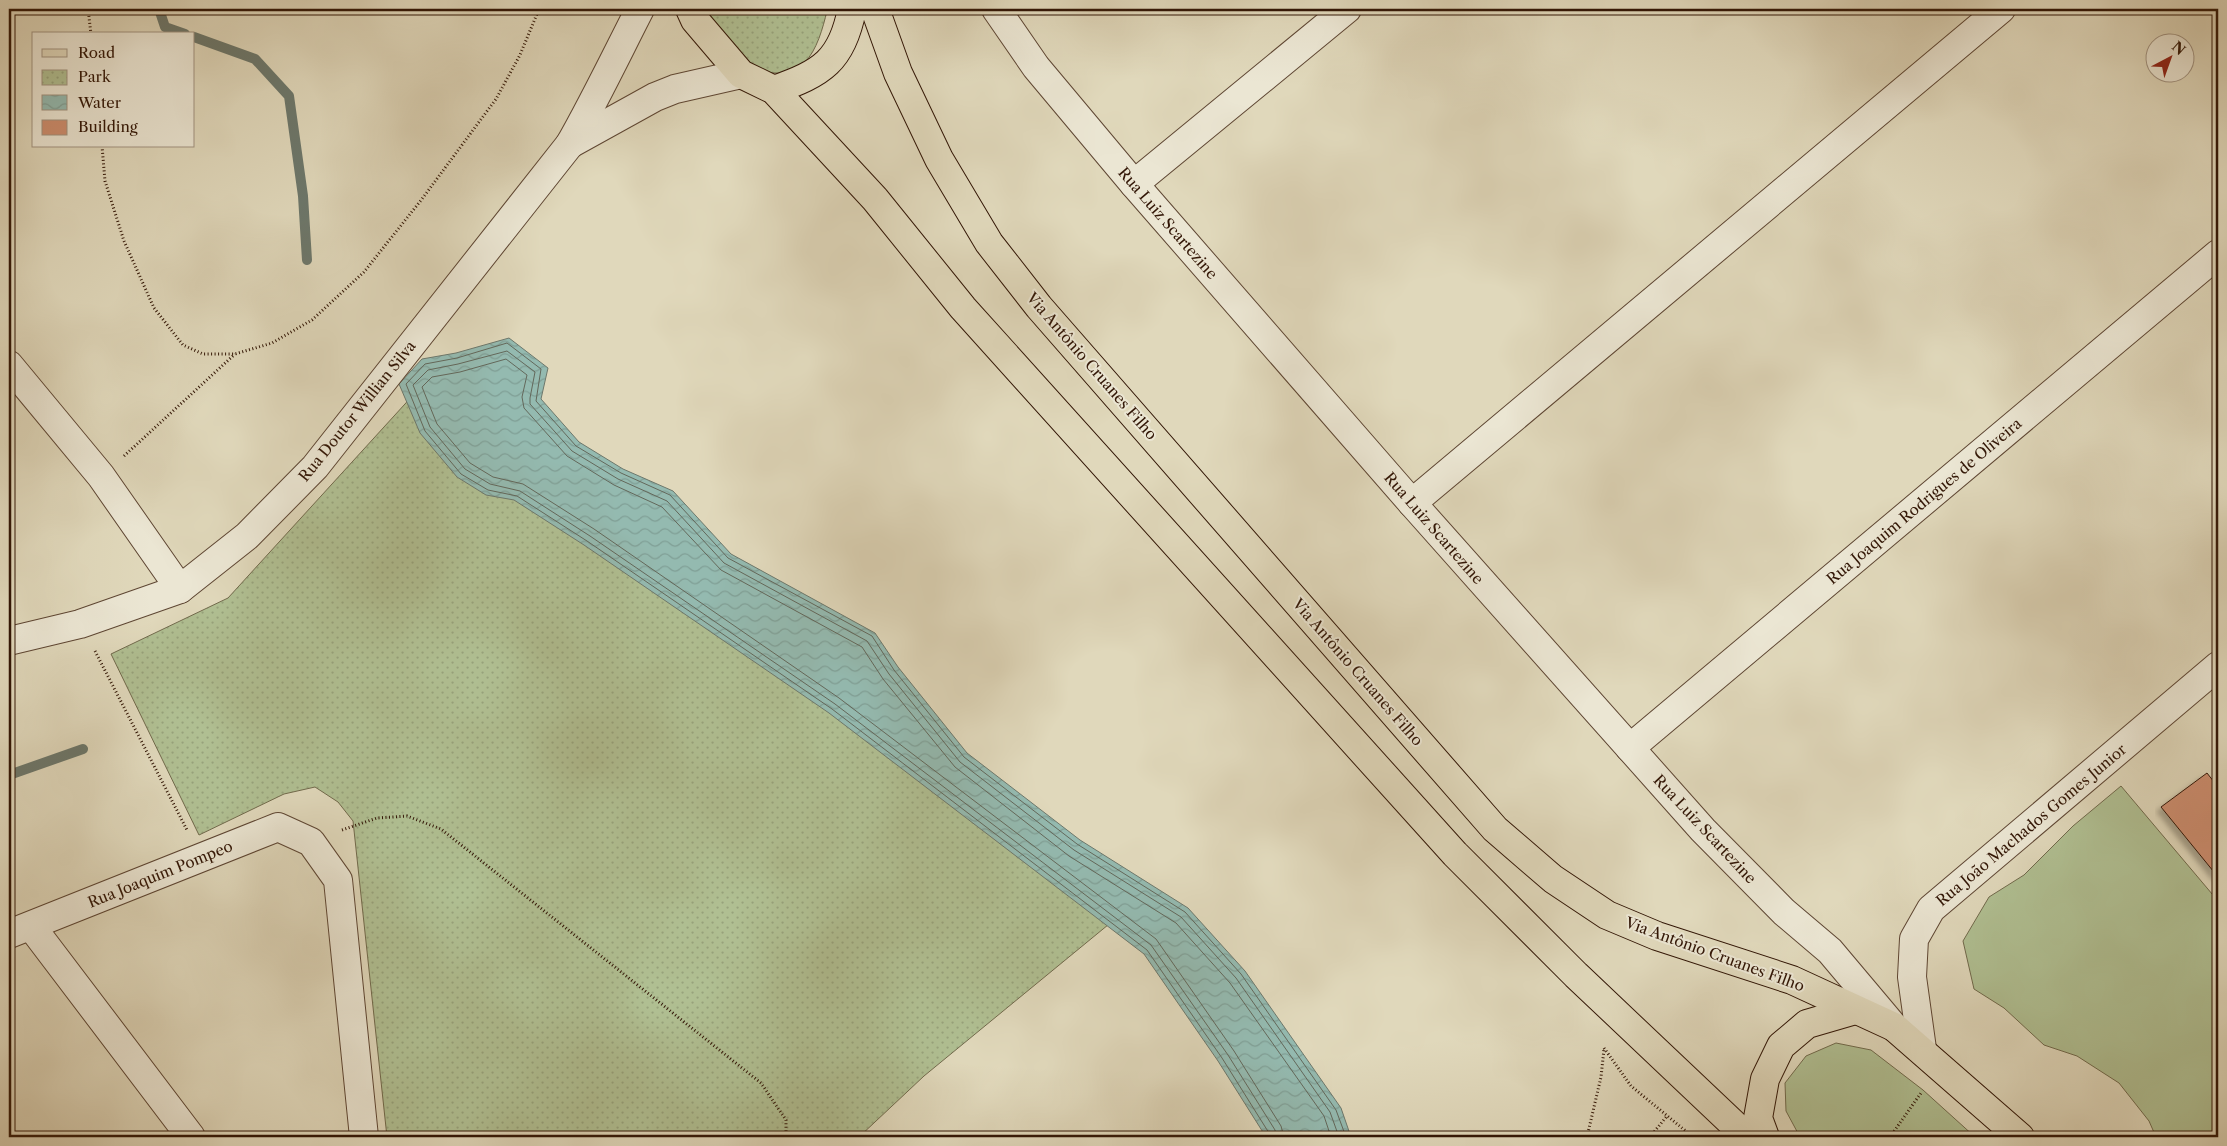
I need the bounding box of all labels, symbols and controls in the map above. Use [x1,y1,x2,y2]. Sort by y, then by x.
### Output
legend [32,32,195,148]
north arrow [2144,32,2194,82]
text: N [2168,37,2189,59]
text: Road [78,43,115,62]
text: Park [78,67,112,86]
text: Water [77,93,122,112]
text: Building [78,117,138,136]
street label: Rua Luiz Scartezine [1114,163,1222,283]
street label: Via Antônio Cruanes Filho [1022,288,1161,444]
street label: Rua Doutor Willian Silva [294,337,420,485]
street label: Rua Joaquim Rodrigues de Oliveira [1823,414,2025,588]
street label: Rua Luiz Scartezine [1380,468,1488,588]
street label: Via Antônio Cruanes Filho [1288,594,1427,750]
street label: Rua João Machados Gomes Junior [1932,739,2130,910]
street label: Rua Luiz Scartezine [1650,771,1760,887]
street label: Rua Joaquim Pompeo [85,836,235,912]
street label: Via Antônio Cruanes Filho [1622,912,1807,995]

